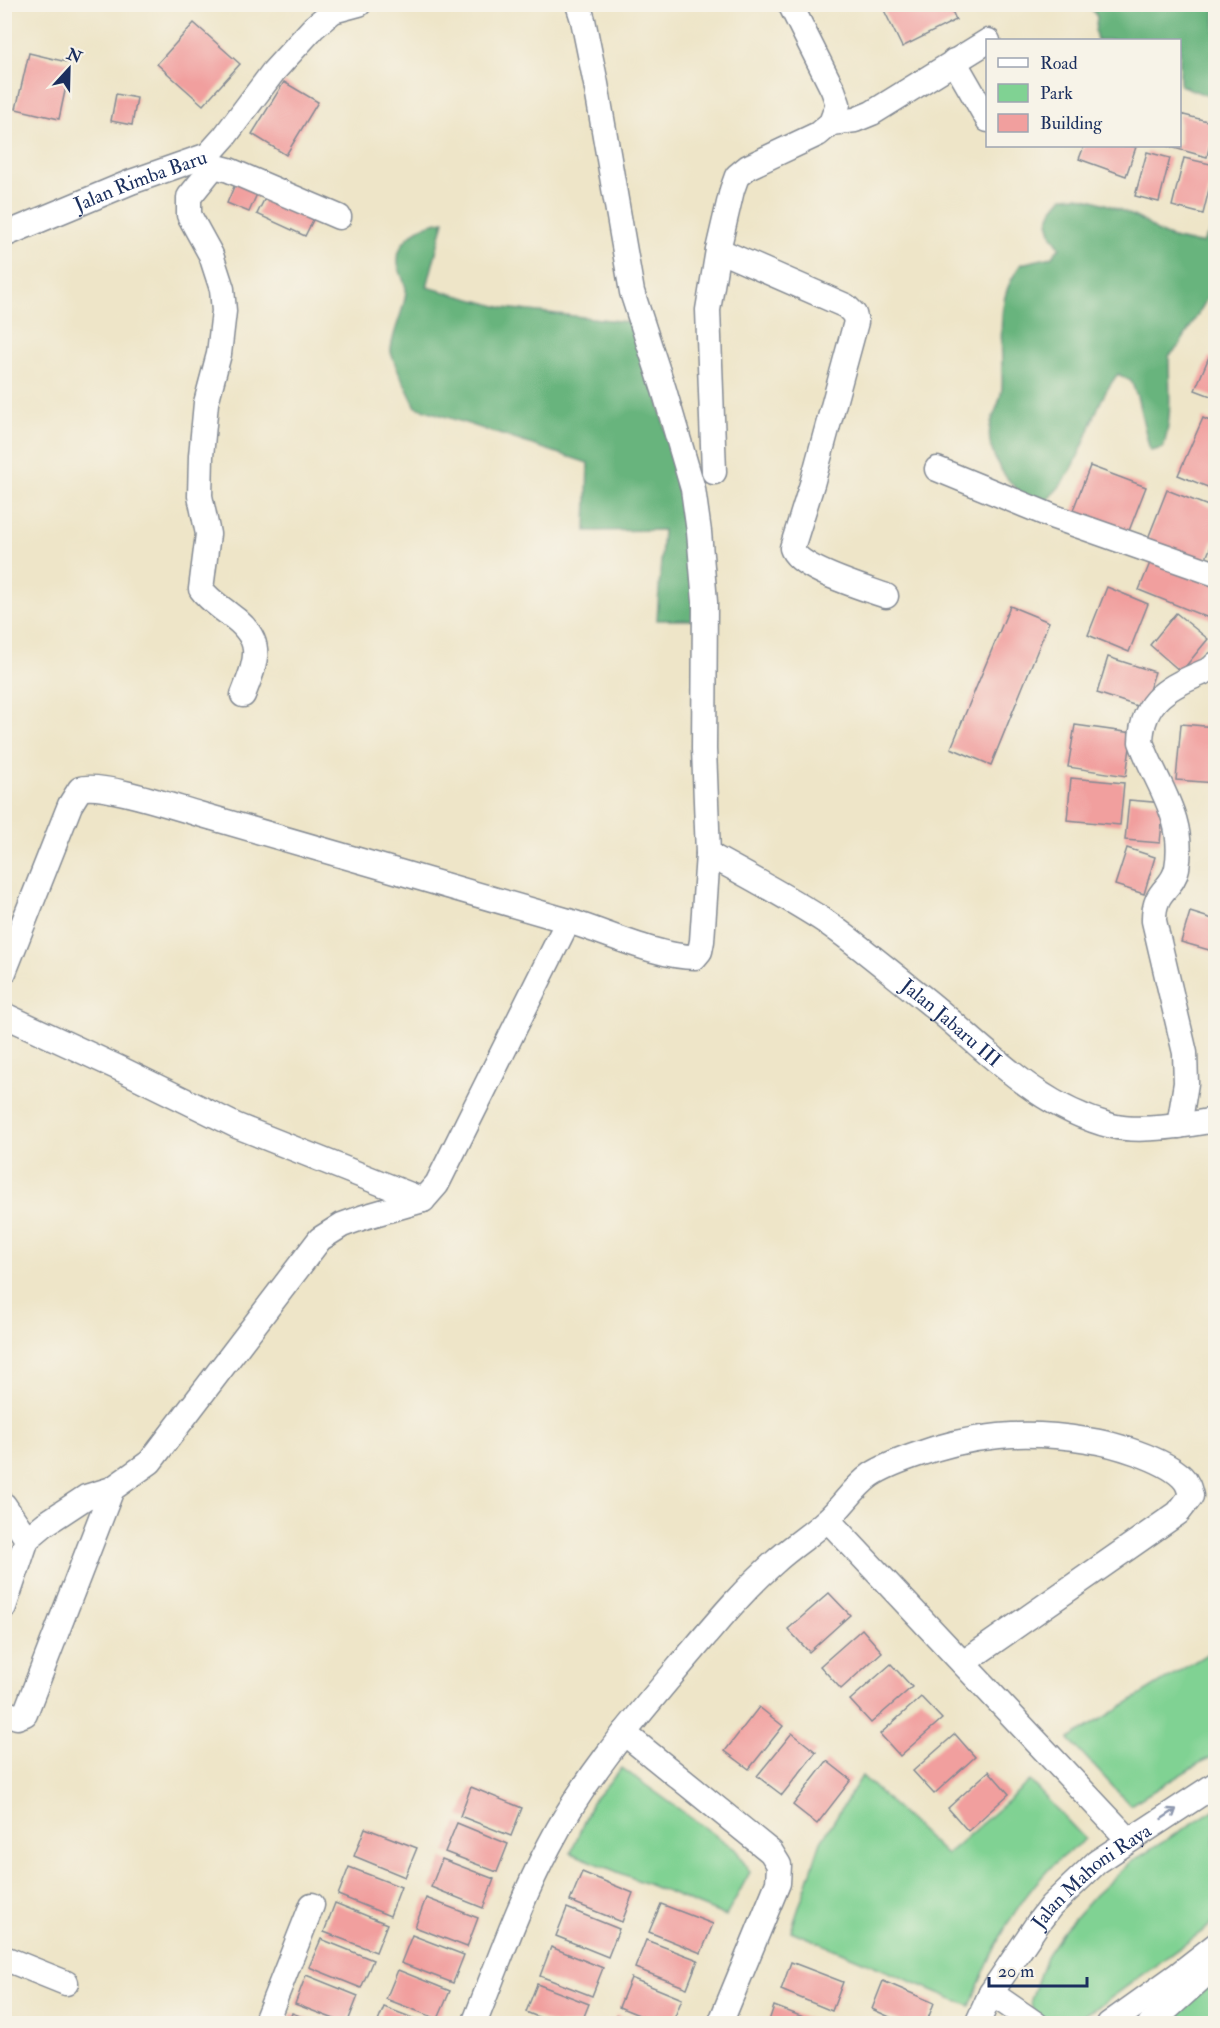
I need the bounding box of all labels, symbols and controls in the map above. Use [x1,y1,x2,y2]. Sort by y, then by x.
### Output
north arrow [39,39,99,99]
legend [986,39,1181,147]
text: N [63,44,85,68]
text: Road [1040,52,1078,75]
text: Park [1040,82,1073,105]
text: Building [1040,112,1103,135]
street label: Jalan Rimba Baru [69,144,210,217]
street label: Jalan Jabaru III [895,972,1007,1072]
one-way arrow [1160,1807,1177,1819]
street label: Jalan Mahoni Raya [1025,1817,1156,1934]
scale bar [989,1950,1086,1988]
text: 20 m [998,1960,1034,1983]

